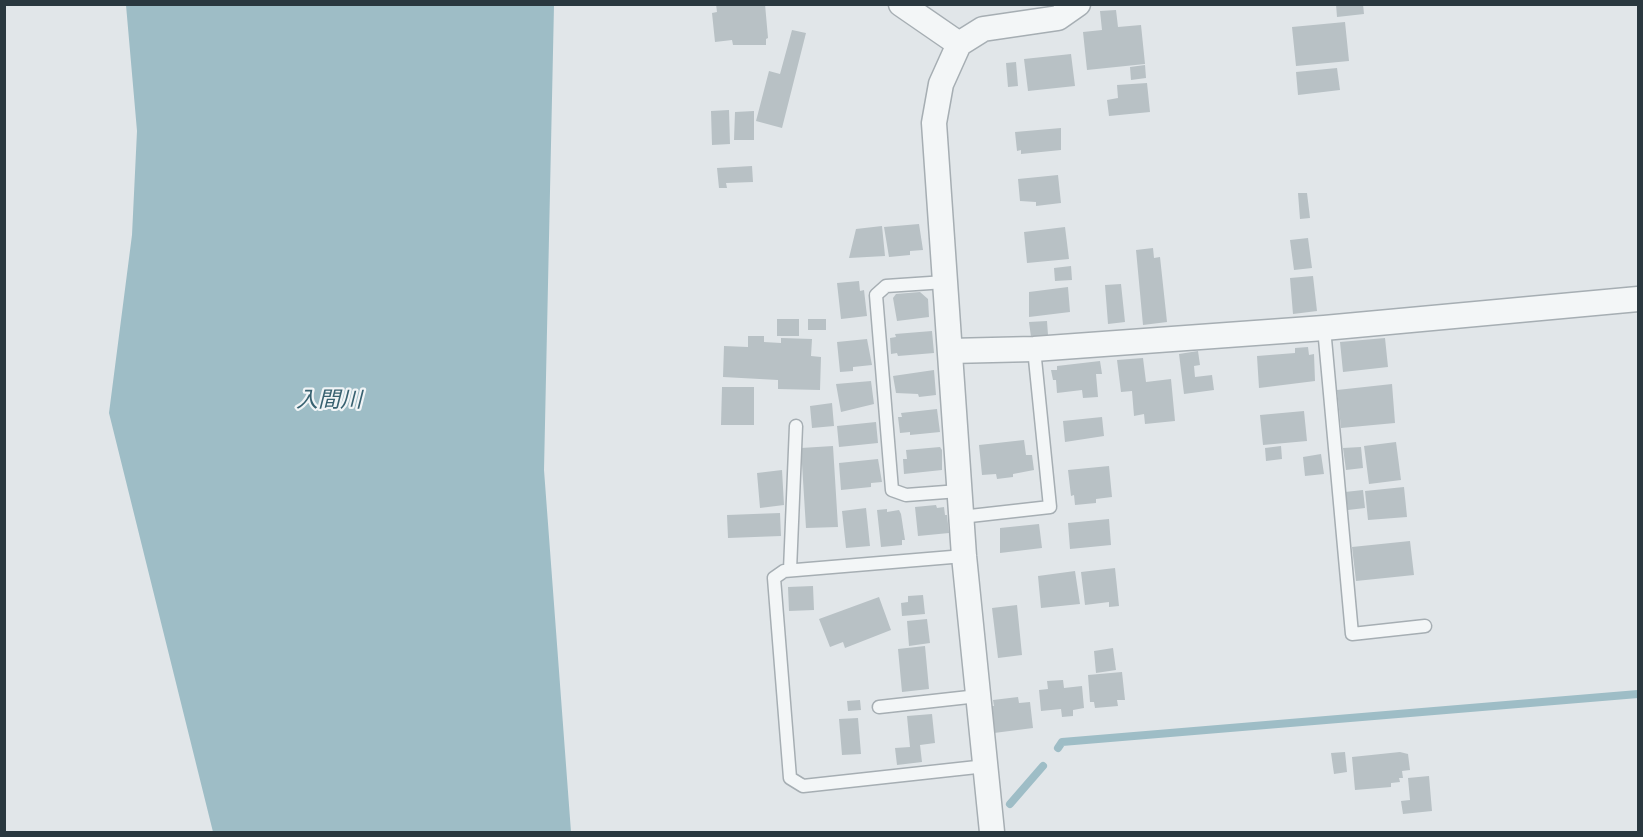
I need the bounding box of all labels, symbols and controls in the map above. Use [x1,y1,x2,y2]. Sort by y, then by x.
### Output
water label: 入間川 [296,388,362,414]

